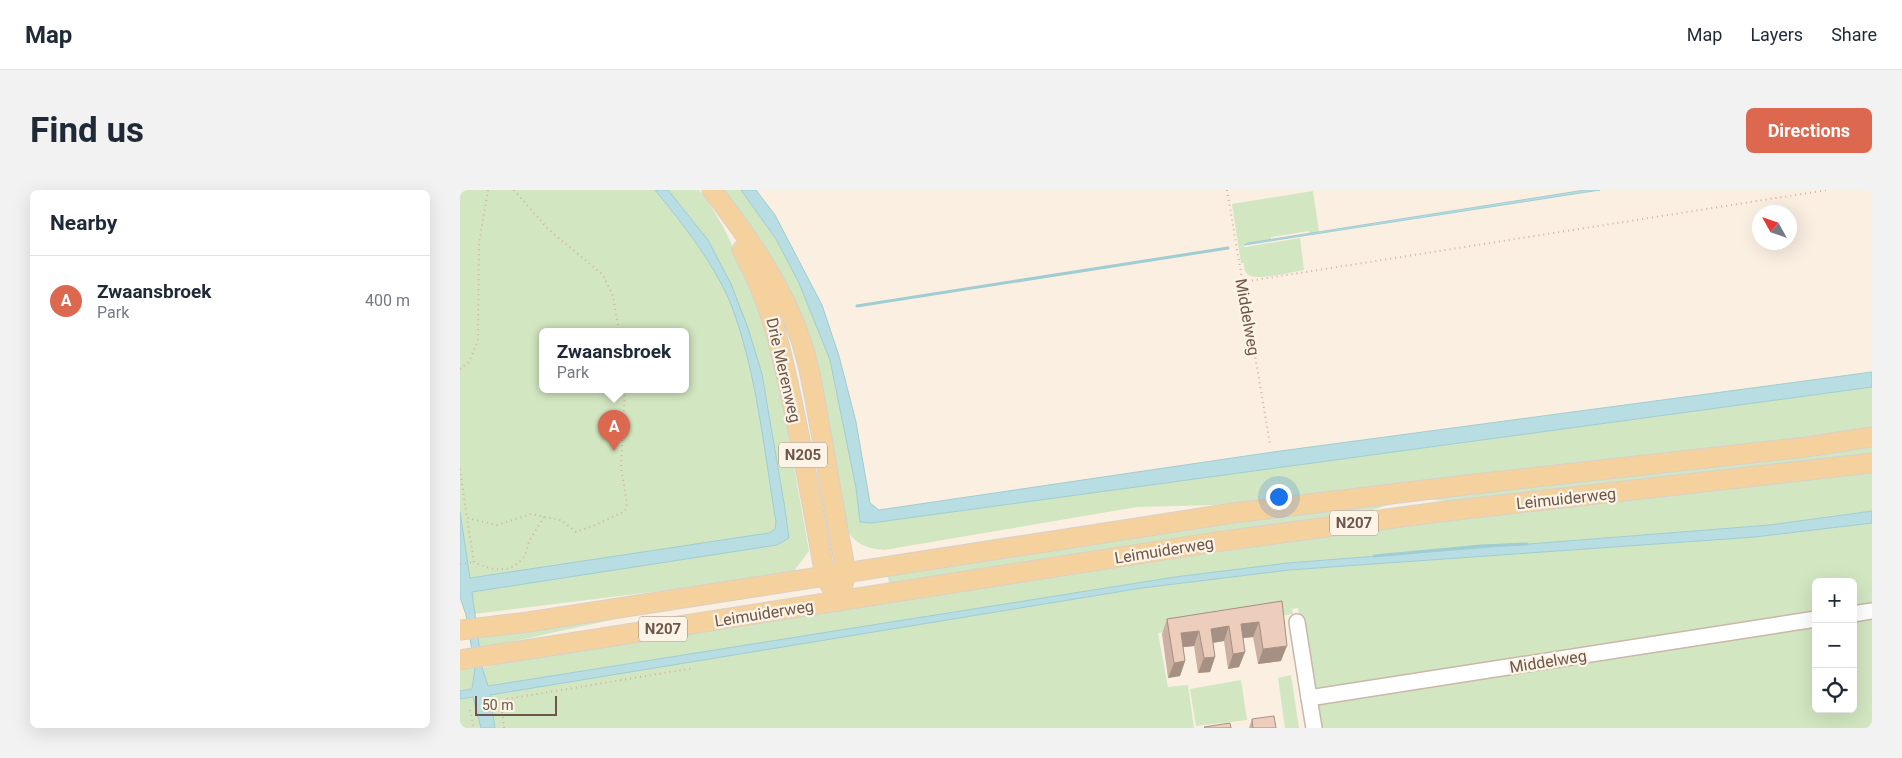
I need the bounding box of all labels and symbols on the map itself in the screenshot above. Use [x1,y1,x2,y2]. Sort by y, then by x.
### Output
north arrow [1752,205,1797,250]
street label: Middelweg [1231,277,1264,357]
street label: Drie Merenweg [762,316,805,424]
pin: A [598,410,630,451]
road number: N205 [779,442,827,468]
your location [1266,484,1292,510]
street label: Leimuiderweg [1515,484,1617,513]
road number: N207 [1330,510,1378,536]
street label: Leimuiderweg [1113,533,1215,568]
street label: Leimuiderweg [713,596,815,631]
road number: N207 [639,616,687,642]
street label: Middelweg [1508,646,1588,677]
scale bar [475,693,558,716]

